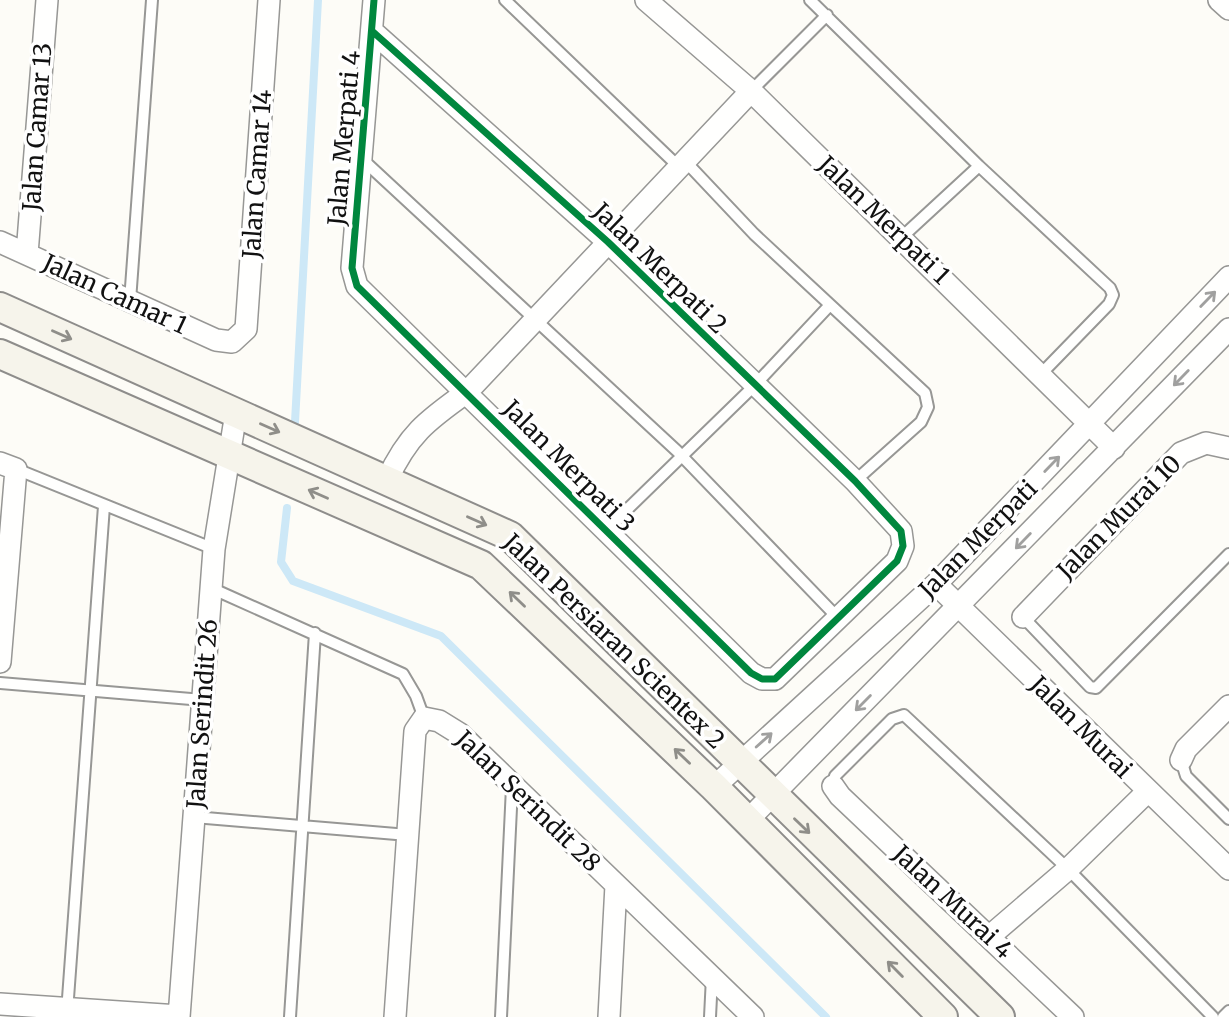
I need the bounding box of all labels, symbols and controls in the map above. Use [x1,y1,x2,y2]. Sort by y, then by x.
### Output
street label: Jalan Camar 13 [16,42,58,213]
street label: Jalan Merpati 4 [321,49,367,228]
street label: Jalan Camar 14 [236,88,278,261]
street label: Jalan Merpati 1 [811,149,957,291]
street label: Jalan Merpati 2 [586,195,734,340]
street label: Jalan Camar 1 [37,247,192,341]
one-way arrow [1199,291,1216,308]
one-way arrow [51,329,72,342]
one-way arrow [1173,369,1190,386]
street label: Jalan Merpati 3 [496,393,642,539]
one-way arrow [259,422,280,435]
street label: Jalan Murai 10 [1050,448,1188,586]
one-way arrow [1043,456,1060,473]
street label: Jalan Merpati [911,473,1044,606]
one-way arrow [308,487,329,500]
one-way arrow [466,515,488,528]
street label: Jalan Persiaran Scientex 2 [496,526,731,755]
one-way arrow [1015,532,1032,549]
one-way arrow [509,591,526,608]
street label: Jalan Serindit 26 [180,618,224,811]
street label: Jalan Murai [1023,669,1139,785]
one-way arrow [855,694,872,711]
street label: Jalan Serindit 28 [448,723,607,878]
one-way arrow [755,732,772,749]
one-way arrow [674,748,691,765]
one-way arrow [794,818,811,835]
street label: Jalan Murai 4 [886,838,1020,966]
one-way arrow [887,960,904,977]

